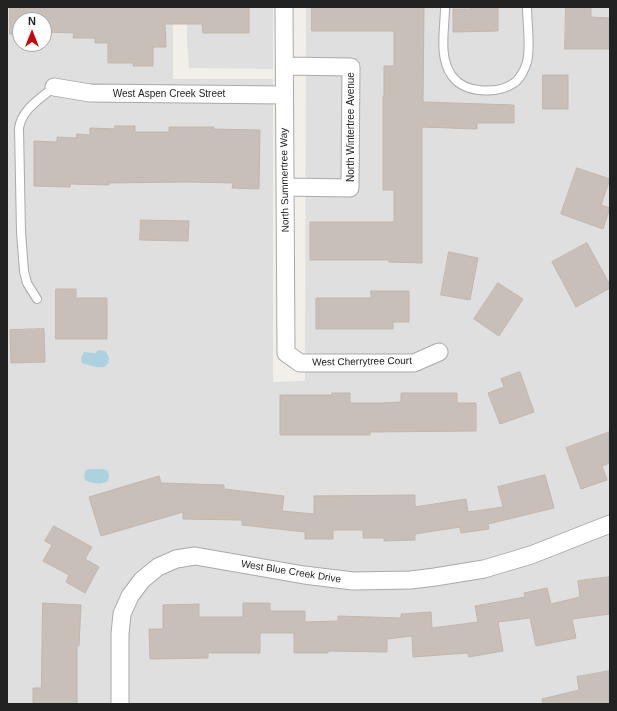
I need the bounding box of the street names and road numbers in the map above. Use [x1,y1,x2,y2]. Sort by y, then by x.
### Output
street label: North Wintertree Avenue [345,72,357,182]
street label: West Aspen Creek Street [113,88,225,100]
street label: North Summertree Way [278,128,292,232]
street label: West Cherrytree Court [312,355,412,369]
street label: West Blue Creek Drive [240,558,342,586]

